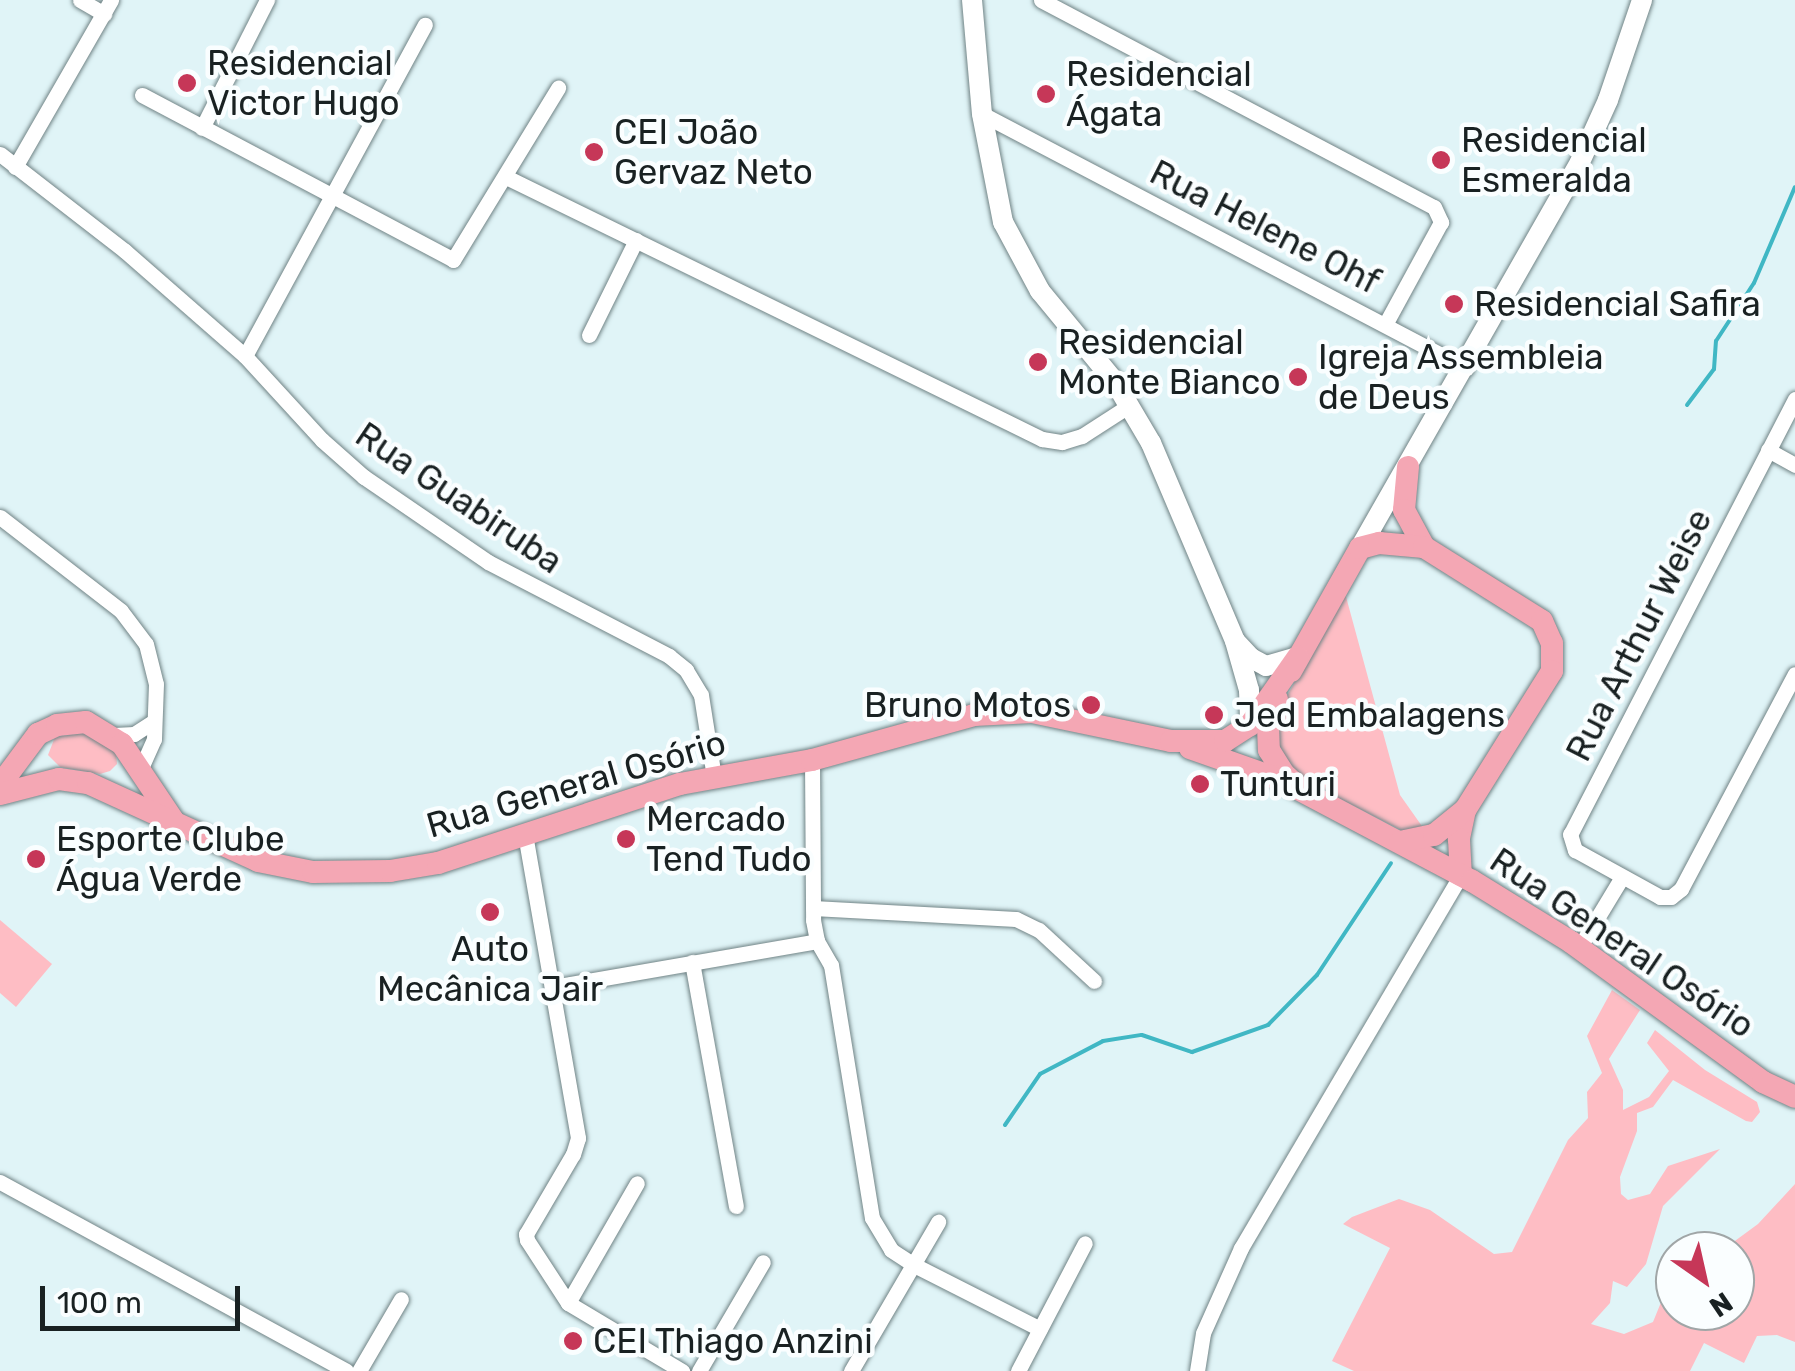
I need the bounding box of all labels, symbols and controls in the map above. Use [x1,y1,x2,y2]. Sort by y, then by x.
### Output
place label: Residencial Victor Hugo [207,42,400,124]
place label: Residencial Ágata [1066,53,1252,135]
marker: Residencial Victor Hugo [176,72,198,94]
marker: Residencial Ágata [1035,83,1057,105]
place label: CEI João Gervaz Neto [614,111,813,193]
place label: Residencial Esmeralda [1461,119,1647,201]
marker: CEI João Gervaz Neto [583,141,605,163]
marker: Residencial Esmeralda [1430,149,1452,171]
street label: Rua Helene Ohf [1143,151,1387,303]
place label: Residencial Safira [1474,283,1761,325]
marker: Residencial Safira [1443,293,1465,315]
place label: Residencial Monte Bianco [1058,321,1280,403]
place label: Igreja Assembleia de Deus [1318,336,1604,418]
marker: Residencial Monte Bianco [1027,351,1049,373]
marker: Igreja Assembleia de Deus [1287,366,1309,388]
street label: Rua Guabiruba [348,414,570,582]
street label: Rua Arthur Weise [1557,501,1721,769]
place label: Bruno Motos [864,684,1071,726]
marker: Bruno Motos [1080,694,1102,716]
place label: Jed Embalagens [1234,694,1505,736]
marker: Jed Embalagens [1203,704,1225,726]
street label: Rua General Osório [422,721,730,847]
place label: Tunturi [1220,763,1336,805]
marker: Tunturi [1189,773,1211,795]
place label: Mercado Tend Tudo [646,798,813,880]
place label: Esporte Clube Água Verde [56,818,284,900]
marker: Mercado Tend Tudo [615,828,637,850]
street label: Rua General Osório [1482,839,1762,1047]
marker: Esporte Clube Água Verde [25,848,47,870]
marker: Auto Mecânica Jair [479,901,501,923]
place label: Auto Mecânica Jair [377,928,603,1010]
north arrow [1655,1231,1755,1331]
scale bar [45,1266,245,1328]
text: 100 m [57,1285,142,1321]
text: N [1703,1285,1739,1324]
place label: CEI Thiago Anzini [593,1320,875,1362]
marker: CEI Thiago Anzini [562,1330,584,1352]

